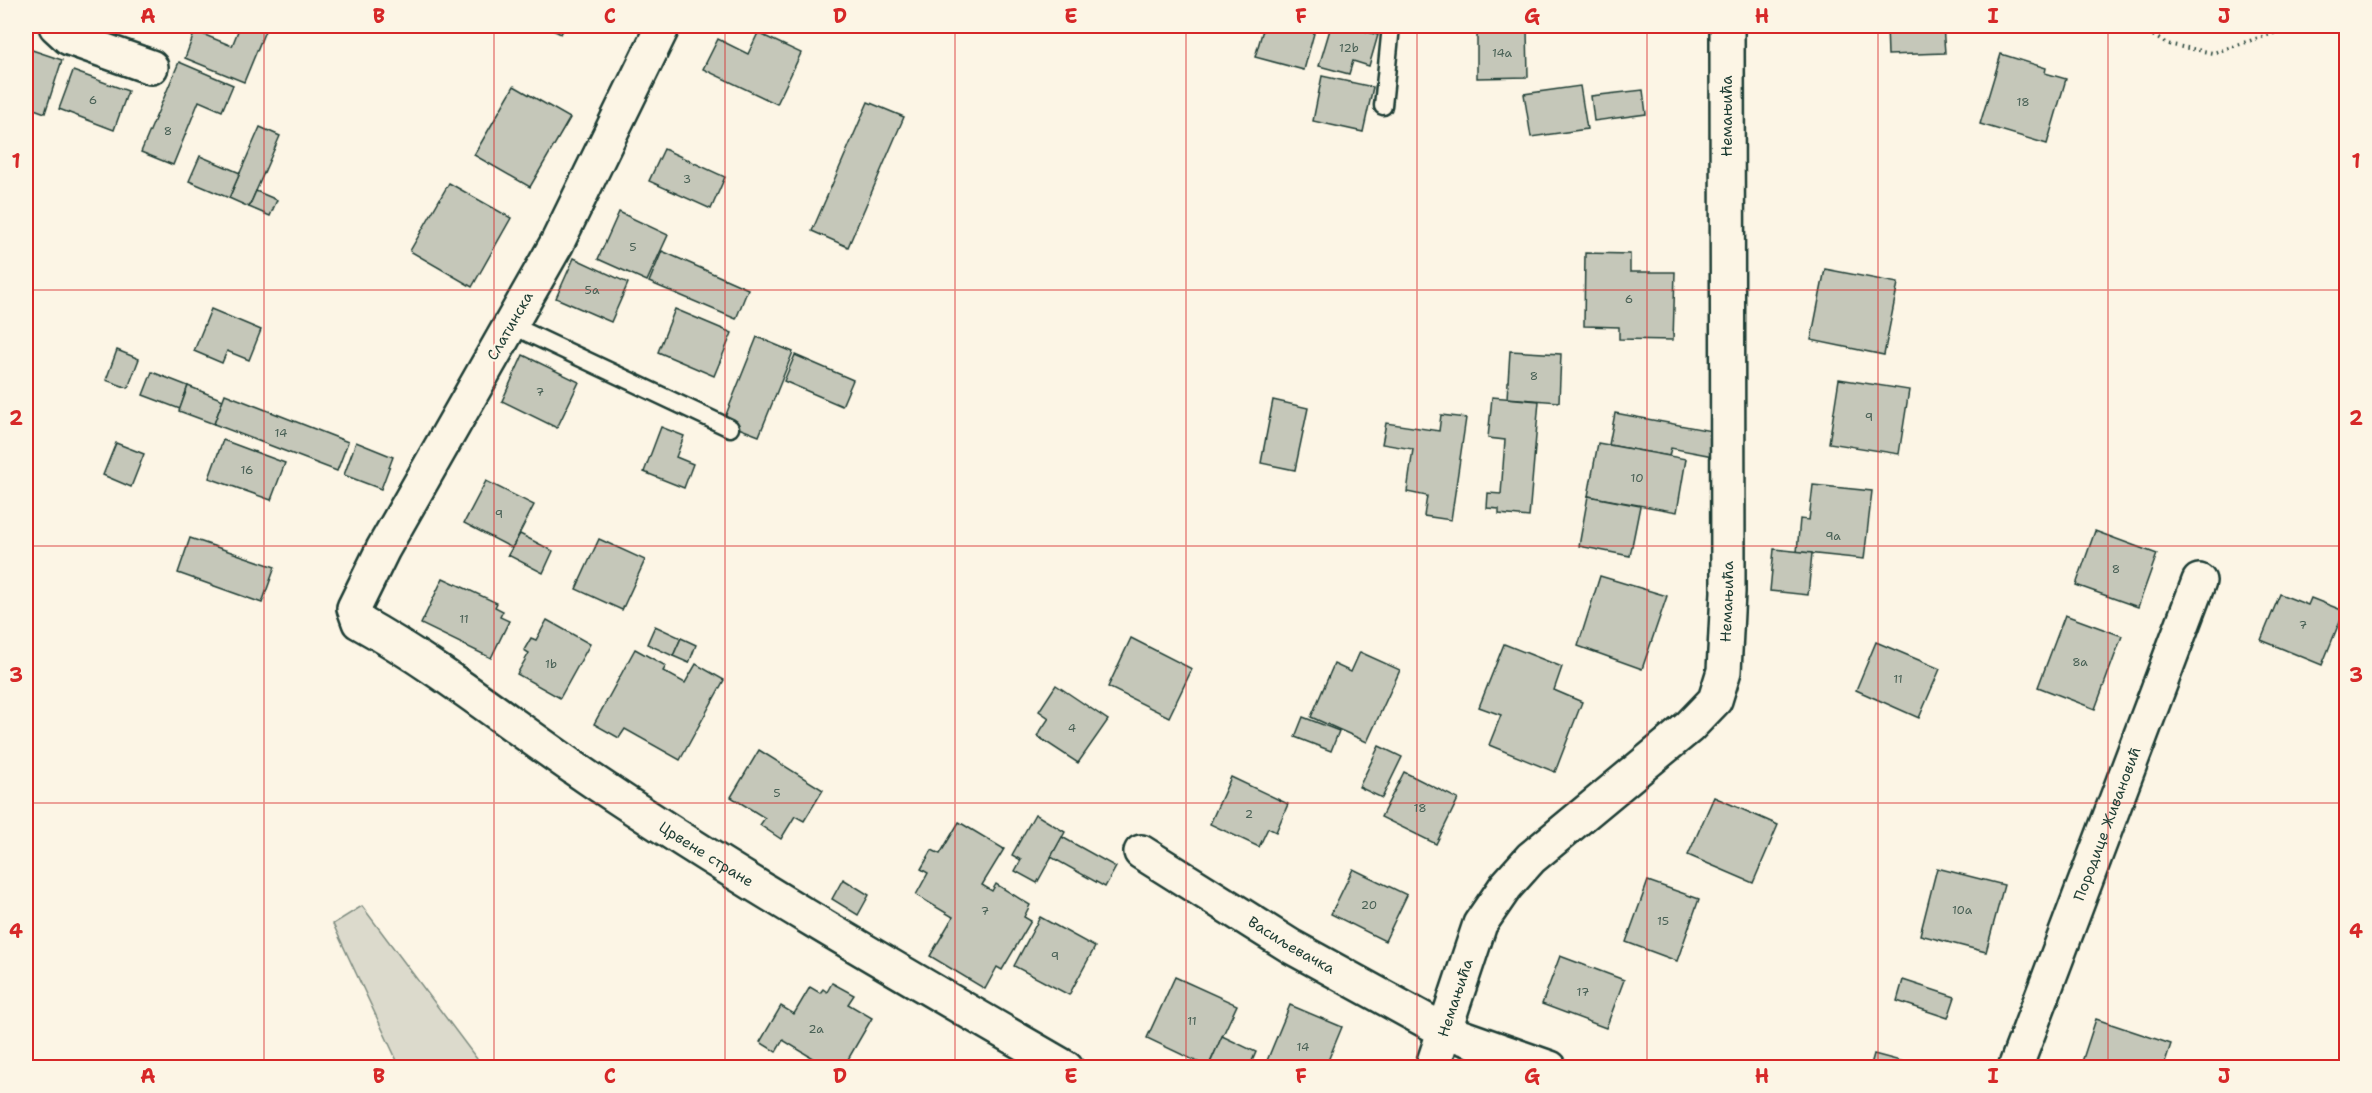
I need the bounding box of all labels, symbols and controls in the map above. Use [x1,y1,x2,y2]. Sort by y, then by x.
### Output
text: A [140,3,156,29]
text: B [373,3,385,29]
text: C [604,3,616,29]
text: D [833,3,847,29]
text: E [1064,3,1078,29]
text: F [1295,3,1307,29]
text: G [1524,3,1540,29]
text: H [1755,3,1769,29]
text: I [1987,3,1999,29]
text: J [2218,3,2231,29]
house number: 12b [1339,40,1359,56]
house number: 14a [1492,45,1513,61]
street label: Немањића [1717,75,1737,157]
house number: 6 [89,92,97,108]
house number: 18 [2016,94,2030,110]
house number: 8 [164,123,172,139]
text: 1 [11,148,21,174]
text: 1 [2351,148,2361,174]
house number: 3 [683,171,691,187]
house number: 5 [629,239,637,255]
house number: 5a [585,282,600,298]
street label: Слатинска [482,287,538,364]
house number: 6 [1625,291,1633,307]
house number: 8 [1530,368,1538,384]
house number: 7 [536,384,544,400]
text: 2 [9,405,23,431]
text: 2 [2349,405,2363,431]
house number: 9 [1865,409,1873,425]
house number: 14 [275,425,287,441]
house number: 16 [240,462,254,478]
house number: 10 [1630,470,1644,486]
house number: 9 [495,506,503,522]
house number: 9a [1825,528,1841,544]
street label: Немањића [1715,560,1738,643]
house number: 8 [2112,561,2120,577]
house number: 11 [459,611,469,627]
house number: 7 [2299,617,2307,633]
house number: 8a [2072,654,2088,670]
house number: 1b [545,656,557,672]
text: 3 [9,662,23,688]
text: 3 [2349,662,2363,688]
house number: 11 [1893,671,1903,687]
house number: 4 [1068,720,1076,736]
street label: Породице Живановић [2069,744,2145,904]
house number: 5 [773,785,781,801]
house number: 18 [1413,800,1427,816]
house number: 2 [1245,806,1253,822]
street label: Црвене стране [655,817,757,891]
house number: 20 [1361,897,1377,913]
house number: 10a [1952,902,1973,918]
house number: 7 [981,903,989,919]
street label: Васиљевачка [1244,912,1339,979]
house number: 15 [1657,913,1669,929]
text: 4 [9,918,23,944]
text: 4 [2349,918,2363,944]
house number: 9 [1051,948,1059,964]
street label: Немањића [1433,955,1478,1040]
house number: 17 [1577,984,1589,1000]
house number: 11 [1187,1013,1197,1029]
house number: 2a [808,1021,824,1037]
house number: 14 [1297,1039,1309,1055]
text: A [140,1063,156,1089]
text: B [373,1063,385,1089]
text: C [604,1063,616,1089]
text: D [833,1063,847,1089]
text: E [1064,1063,1078,1089]
text: F [1295,1063,1307,1089]
text: G [1524,1063,1540,1089]
text: H [1755,1063,1769,1089]
text: I [1987,1063,1999,1089]
text: J [2218,1063,2231,1089]

